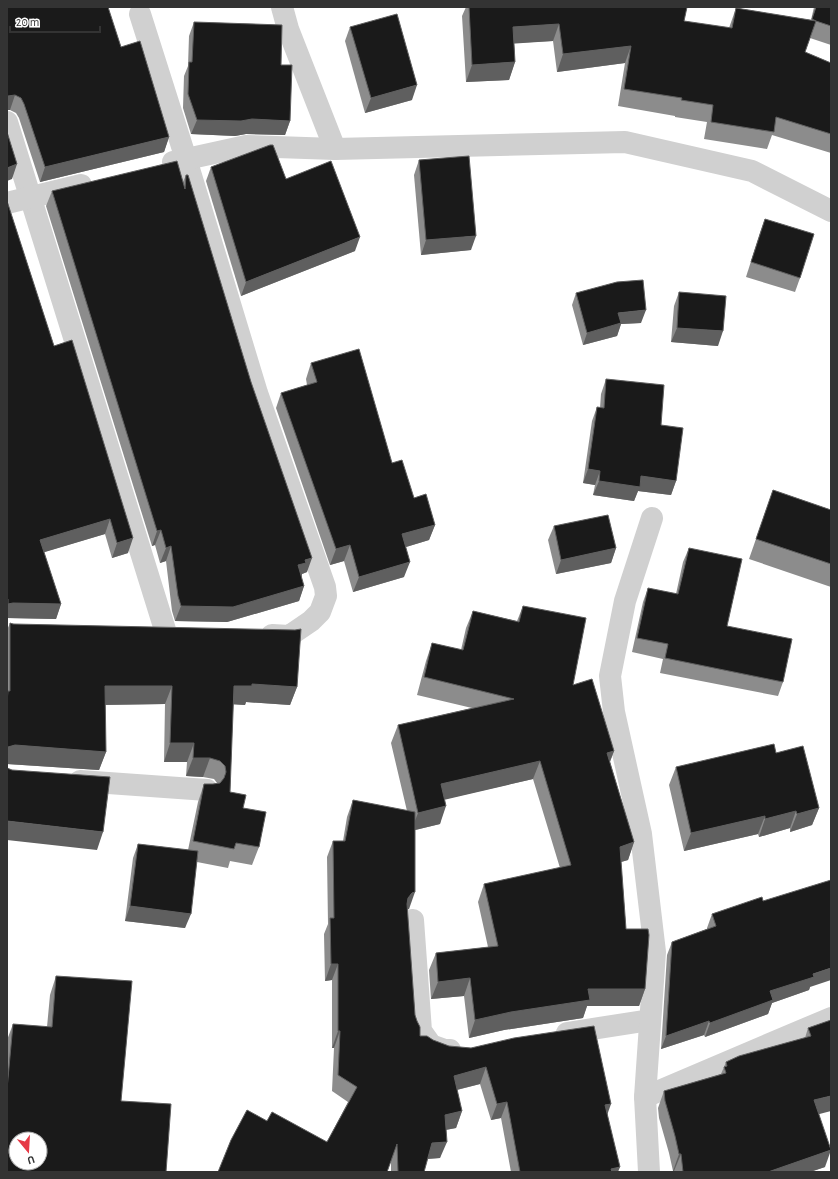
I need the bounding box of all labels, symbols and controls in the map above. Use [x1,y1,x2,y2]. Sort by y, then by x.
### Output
scale bar [10,8,100,34]
text: 20 m [16,16,39,28]
north arrow [8,1131,48,1171]
text: U [26,1154,36,1166]

